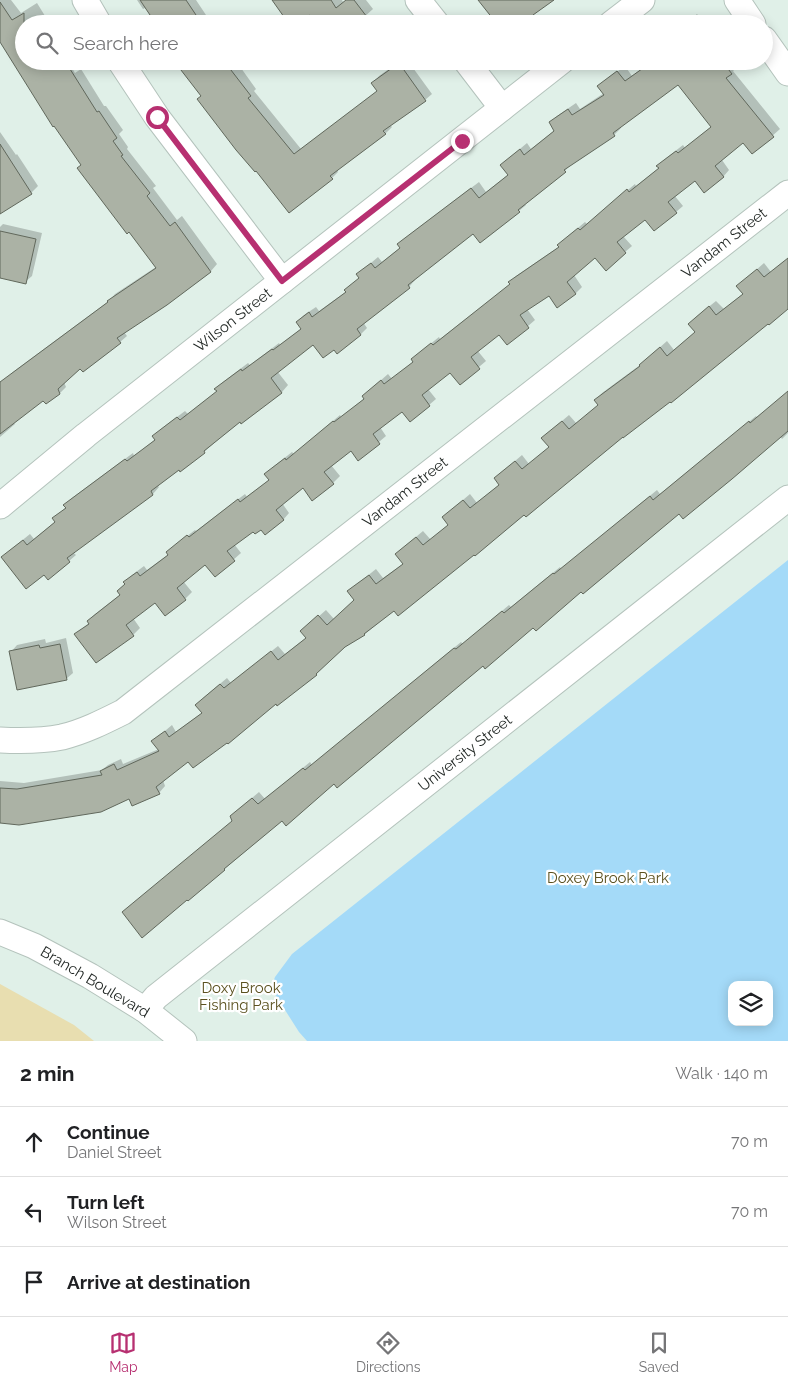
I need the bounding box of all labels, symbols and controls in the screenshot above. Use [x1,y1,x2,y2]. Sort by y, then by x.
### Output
search box [15,15,773,70]
icon: search [33,29,61,57]
text: Search here [73,32,179,54]
route start [146,106,169,129]
route end [451,130,474,153]
street label: Vandam Street [678,204,770,282]
street label: Wilson Street [191,284,275,356]
street label: Vandam Street [359,453,451,531]
street label: University Street [415,711,515,795]
park label: Doxey Brook Park [547,869,669,887]
street label: Branch Boulevard [37,942,153,1022]
park label: Doxy Brook Fishing Park [199,979,283,1014]
map controls [728,981,773,1026]
button: layers [728,981,773,1026]
text: 2 min [20,1061,74,1086]
text: Walk · 140 m [675,1064,768,1083]
text: Continue [67,1121,150,1143]
icon: ahead [20,1128,48,1156]
text: 70 m [731,1132,768,1151]
text: Daniel Street [67,1143,162,1162]
text: Turn left [67,1191,144,1213]
icon: left [20,1198,48,1226]
text: 70 m [731,1202,768,1221]
text: Wilson Street [67,1213,167,1232]
icon: arrive [20,1268,48,1296]
text: Arrive at destination [67,1271,251,1293]
tab: Map [109,1329,138,1375]
tab: Directions [356,1329,421,1375]
tab: Saved [639,1329,679,1375]

